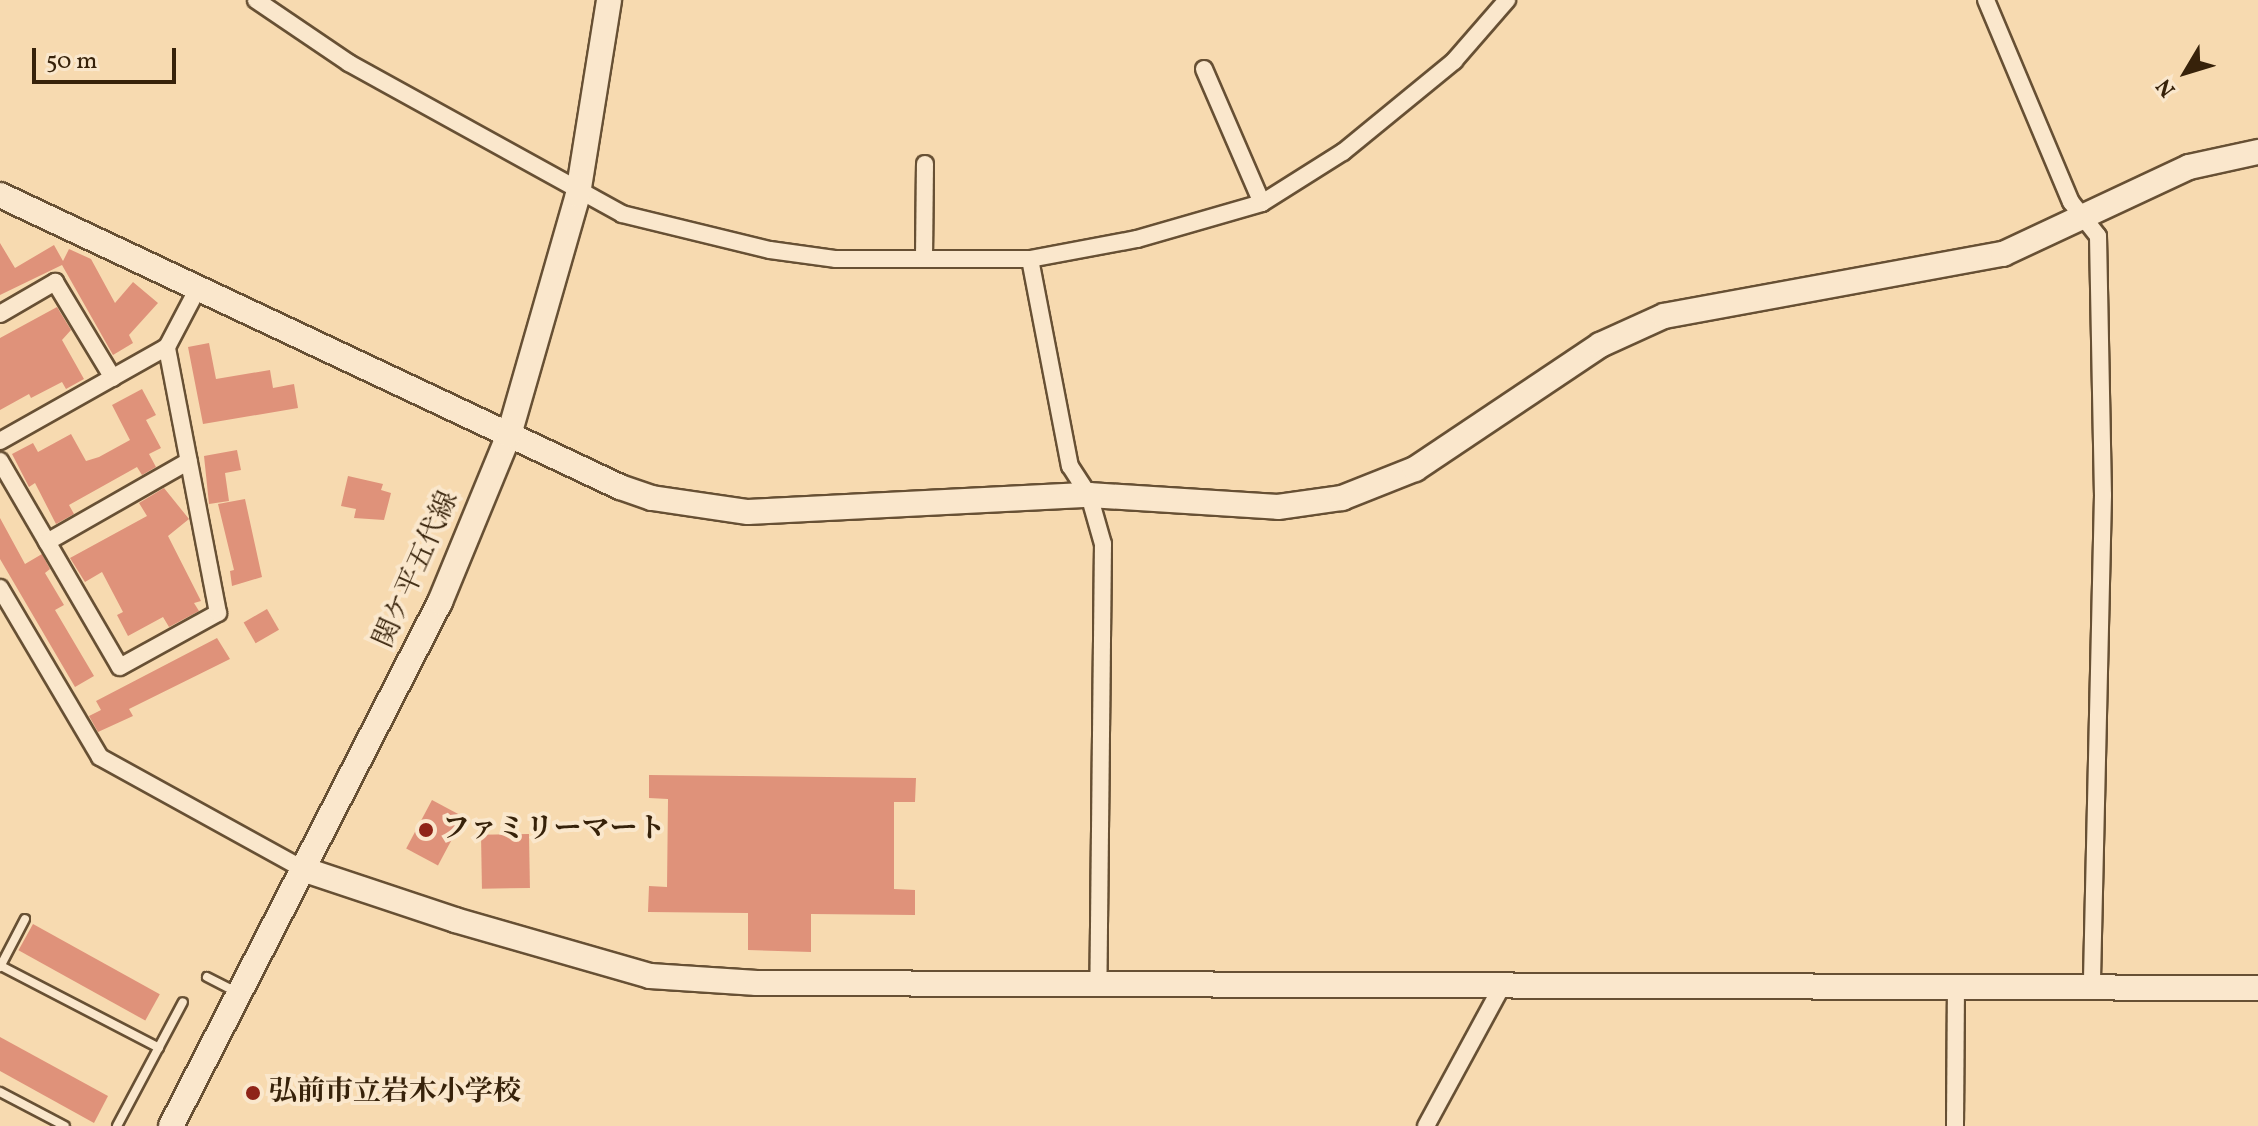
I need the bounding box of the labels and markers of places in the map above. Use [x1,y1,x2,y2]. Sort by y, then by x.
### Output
place label: ファミリーマート [442,813,666,847]
marker: ファミリーマート [417,821,435,839]
place label: 弘前市立岩木小学校 [269,1076,521,1110]
marker: 弘前市立岩木小学校 [244,1084,262,1102]

